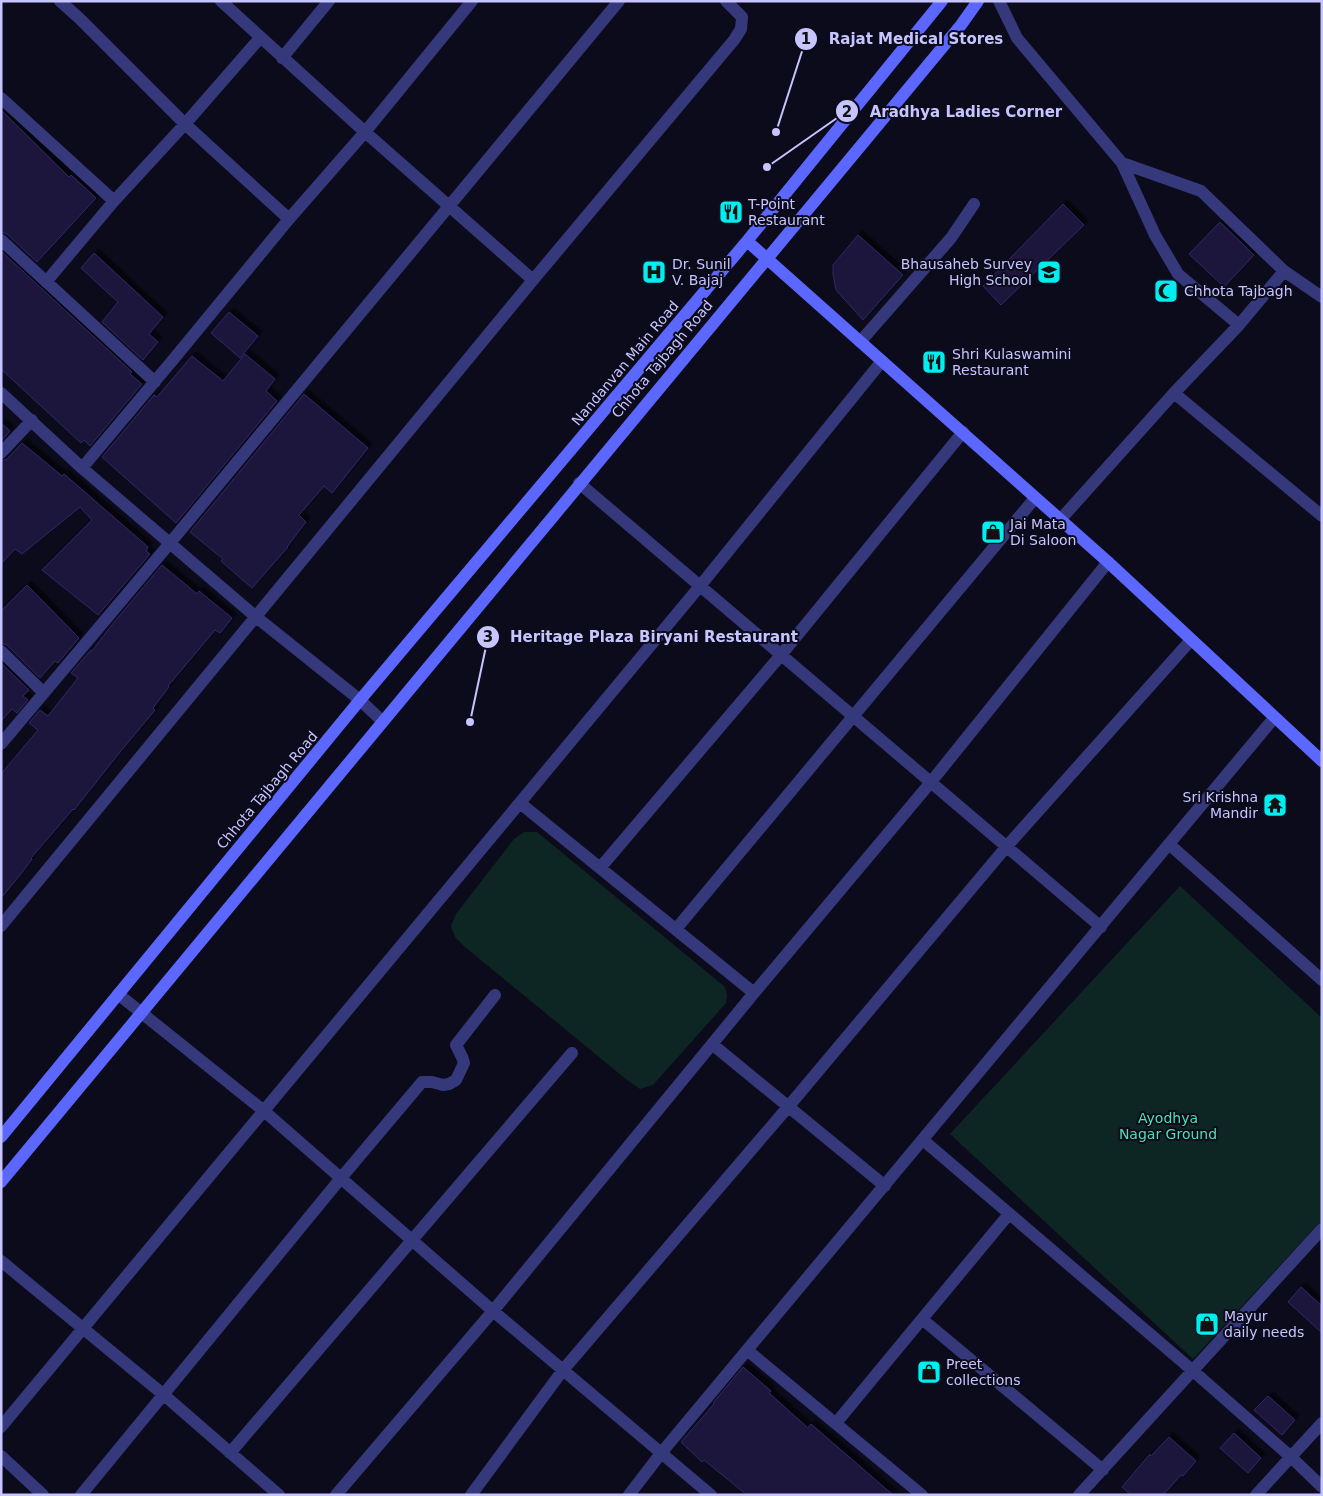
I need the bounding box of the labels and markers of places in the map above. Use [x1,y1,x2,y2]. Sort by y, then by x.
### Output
callout: Rajat Medical Stores [793,24,1013,54]
callout: Aradhya Ladies Corner [834,96,1072,126]
place label: T-Point Restaurant [747,196,825,228]
restaurant icon: T-Point Restaurant [718,199,744,225]
place label: Dr. Sunil V. Bajaj [672,256,731,288]
place label: Bhausaheb Survey High School [901,256,1032,288]
hospital icon: Dr. Sunil V. Bajaj [641,259,667,285]
school or university icon: Bhausaheb Survey High School [1036,259,1062,285]
mosque icon: Chhota Tajbagh [1153,278,1179,304]
place label: Chhota Tajbagh [1184,283,1293,299]
place label: Shri Kulaswamini Restaurant [952,346,1071,378]
restaurant icon: Shri Kulaswamini Restaurant [921,349,947,375]
place label: Jai Mata Di Saloon [1009,516,1076,548]
shop icon: Jai Mata Di Saloon [980,519,1006,545]
callout: Heritage Plaza Biryani Restaurant [475,622,808,652]
place label: Sri Krishna Mandir [1183,789,1258,821]
temple icon: Sri Krishna Mandir [1262,792,1288,818]
place label: Mayur daily needs [1224,1308,1304,1340]
shop icon: Mayur daily needs [1194,1311,1220,1337]
place label: Preet collections [946,1356,1020,1388]
shop icon: Preet collections [916,1359,942,1385]

